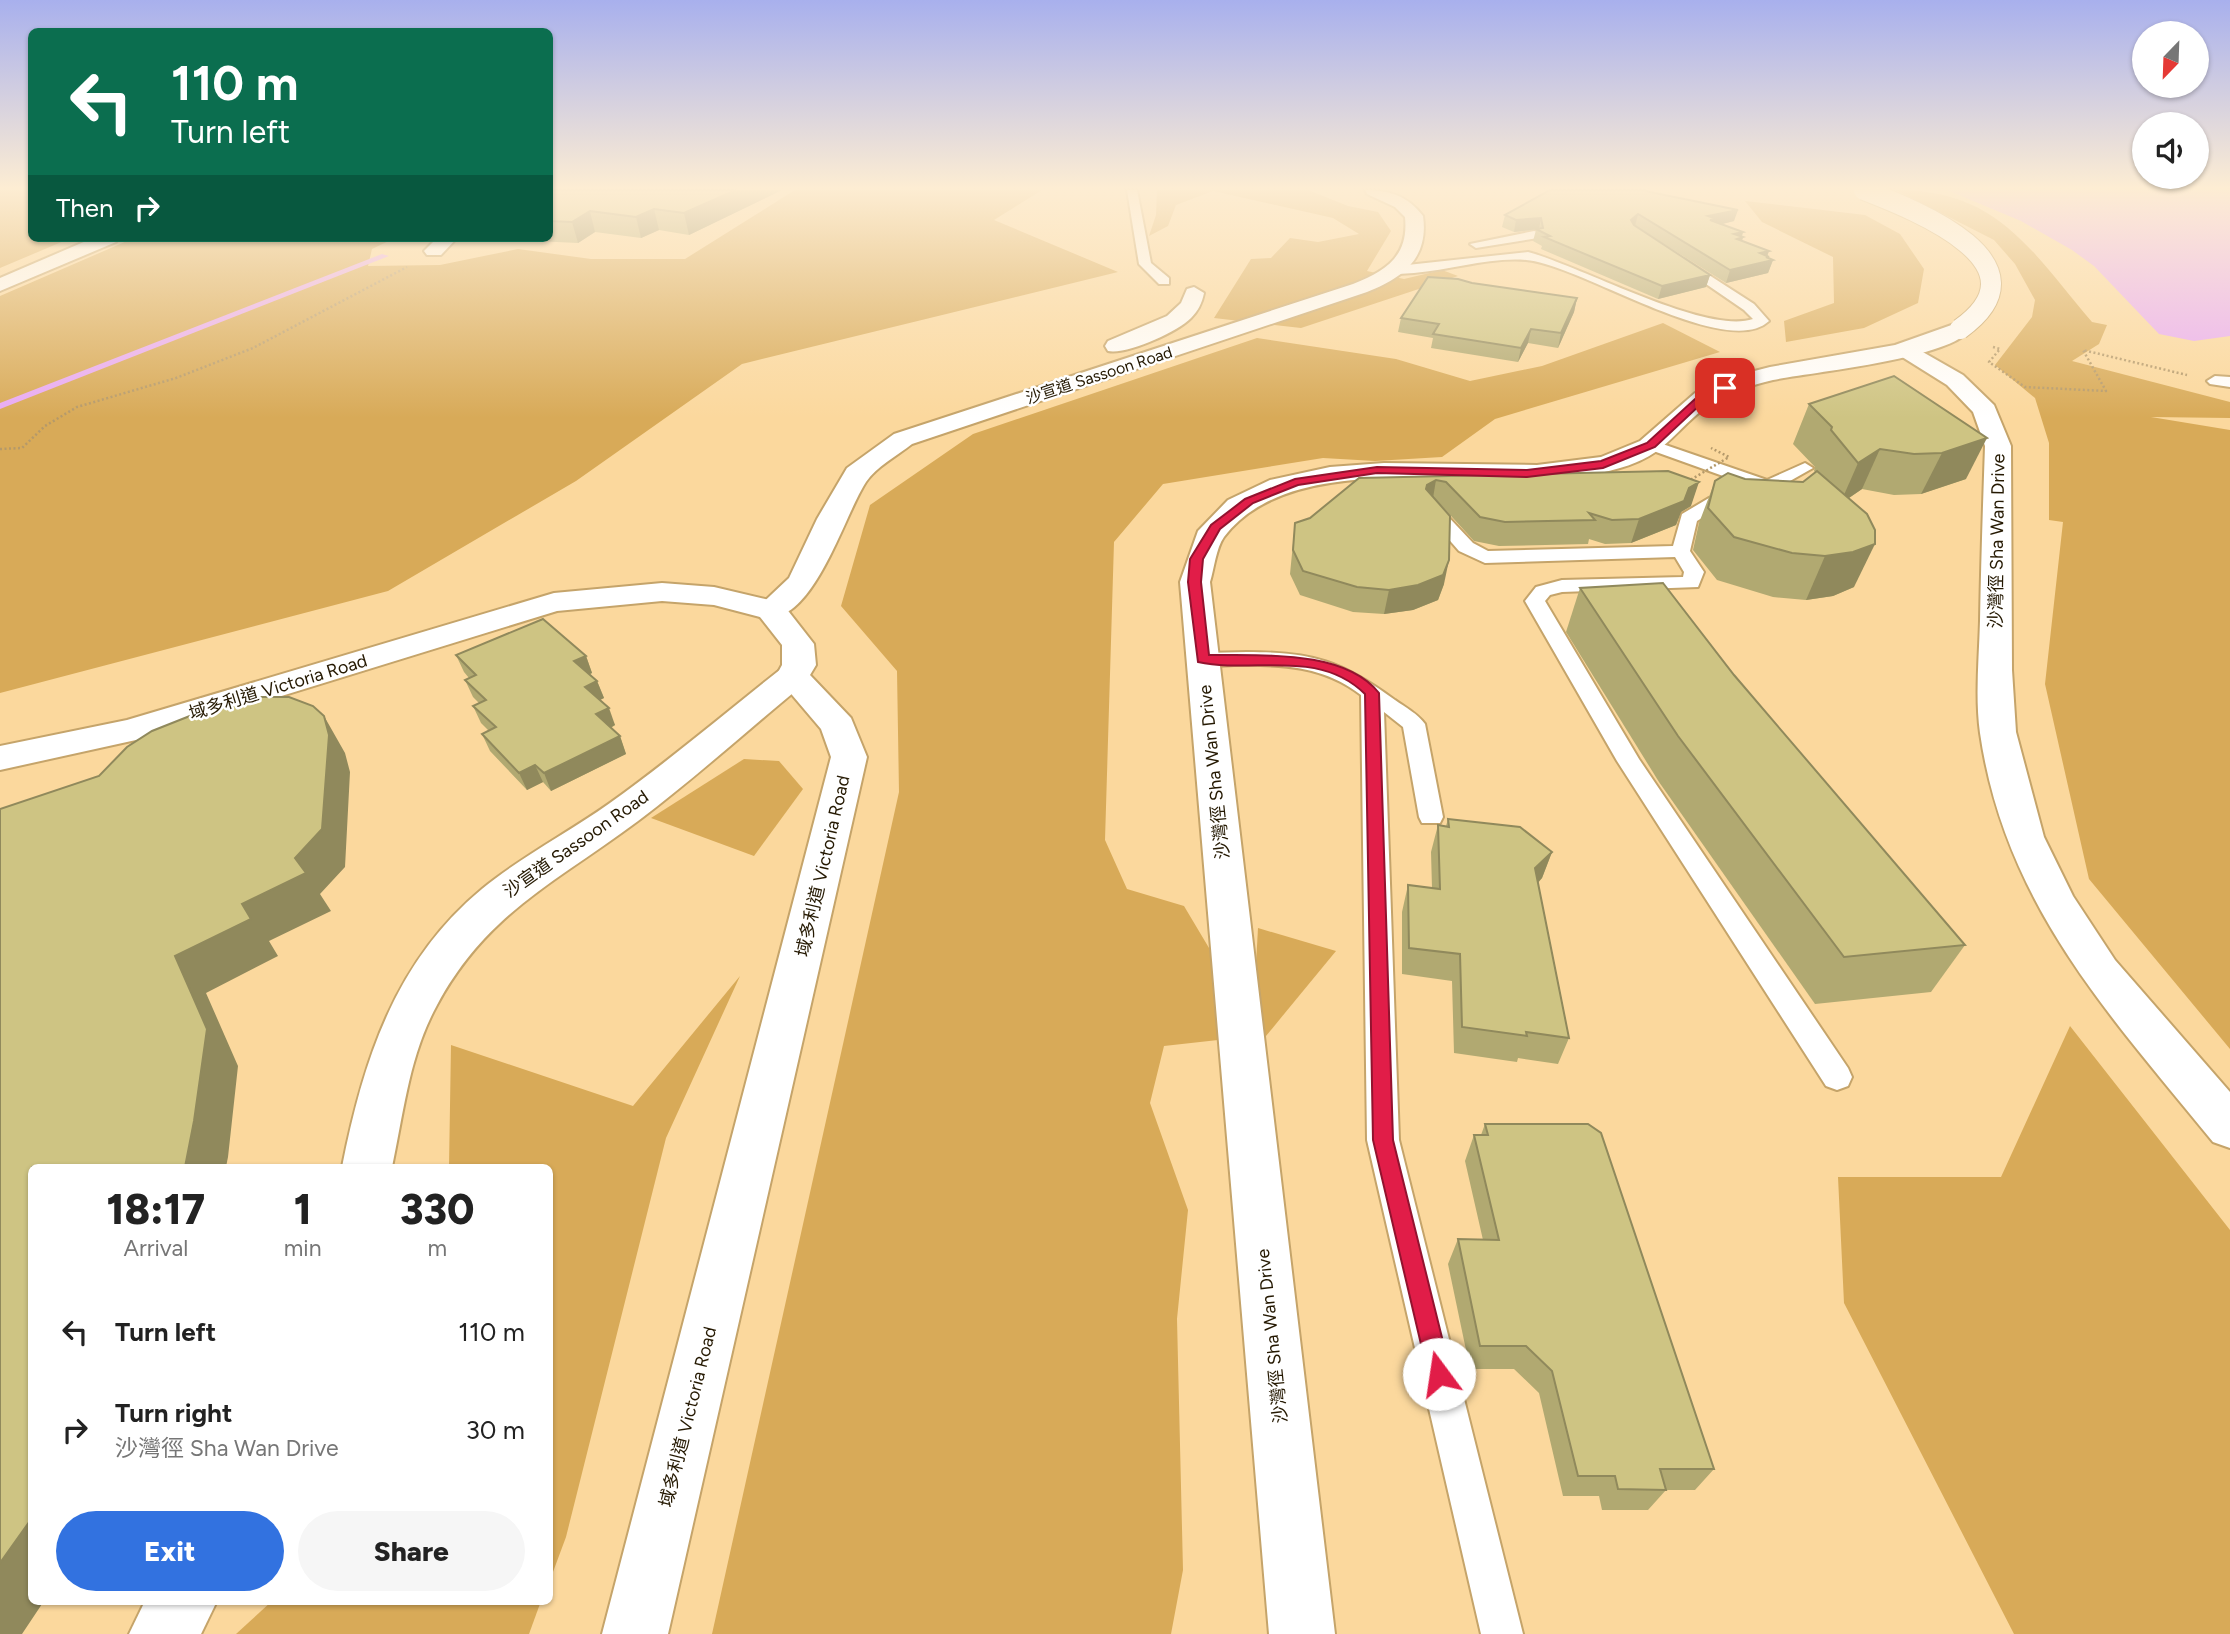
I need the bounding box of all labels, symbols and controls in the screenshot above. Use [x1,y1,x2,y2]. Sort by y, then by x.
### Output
north arrow [2132,21,2208,98]
map controls [2132,21,2209,189]
text: 110 m [171,53,299,112]
icon: left [56,56,147,147]
button: sound [2132,112,2209,189]
text: Turn left [171,113,290,151]
icon: right [128,189,166,227]
text: Then [56,192,114,224]
street label: 沙宣道 Sassoon Road [1023,342,1175,408]
pin [1695,358,1755,418]
icon: arrive [1706,369,1744,407]
street label: 沙灣徑 Sha Wan Drive [1984,453,2010,629]
street label: 域多利道 Victoria Road [186,649,370,725]
street label: 沙灣徑 Sha Wan Drive [1194,684,1234,860]
street label: 域多利道 Victoria Road [791,773,855,959]
street label: 沙宣道 Sassoon Road [499,786,653,902]
text: 18:17 [106,1184,205,1235]
text: 1 [294,1184,312,1235]
text: 330 [400,1184,474,1235]
text: Arrival [123,1234,188,1262]
text: min [284,1234,321,1262]
text: m [427,1234,447,1262]
street label: 沙灣徑 Sha Wan Drive [1252,1248,1292,1424]
icon: left [56,1313,94,1351]
text: Turn left [115,1316,216,1348]
text: 110 m [458,1316,525,1348]
street label: 域多利道 Victoria Road [655,1324,721,1510]
position arrow [1402,1337,1476,1411]
text: Turn right [115,1397,232,1429]
icon: right [56,1411,94,1449]
text: 30 m [466,1414,525,1446]
text: 沙灣徑 Sha Wan Drive [115,1434,339,1462]
button: Exit [56,1511,284,1591]
button: Share [298,1511,525,1591]

